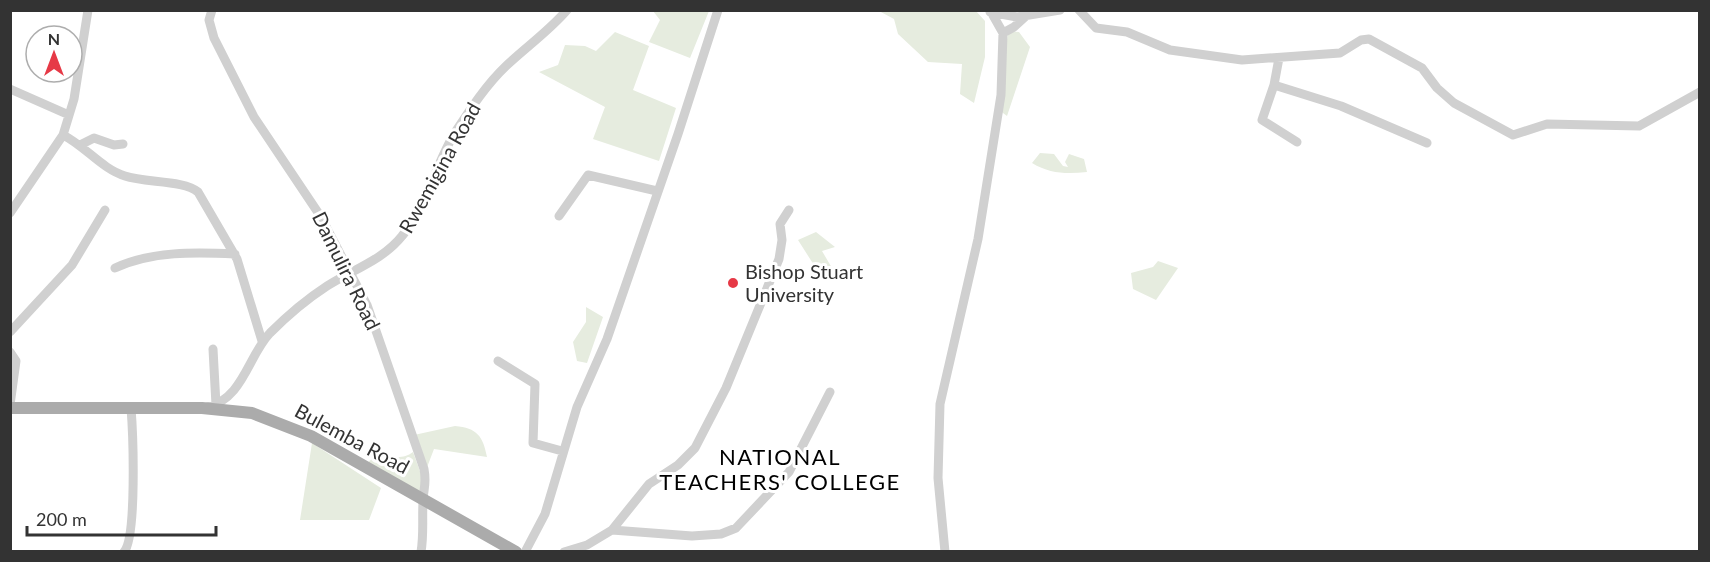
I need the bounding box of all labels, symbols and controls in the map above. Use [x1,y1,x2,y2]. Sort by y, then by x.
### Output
north arrow [24,24,84,84]
text: N [48,29,60,48]
street label: Rwemigina Road [393,98,485,237]
street label: Damulira Road [308,208,386,334]
place label: Bishop Stuart University [745,259,863,306]
marker: Bishop Stuart University [726,276,740,290]
street label: Bulemba Road [291,398,414,478]
district label: NATIONAL TEACHERS' COLLEGE [659,443,901,495]
scale bar [27,499,216,537]
text: 200 m [36,508,87,530]

